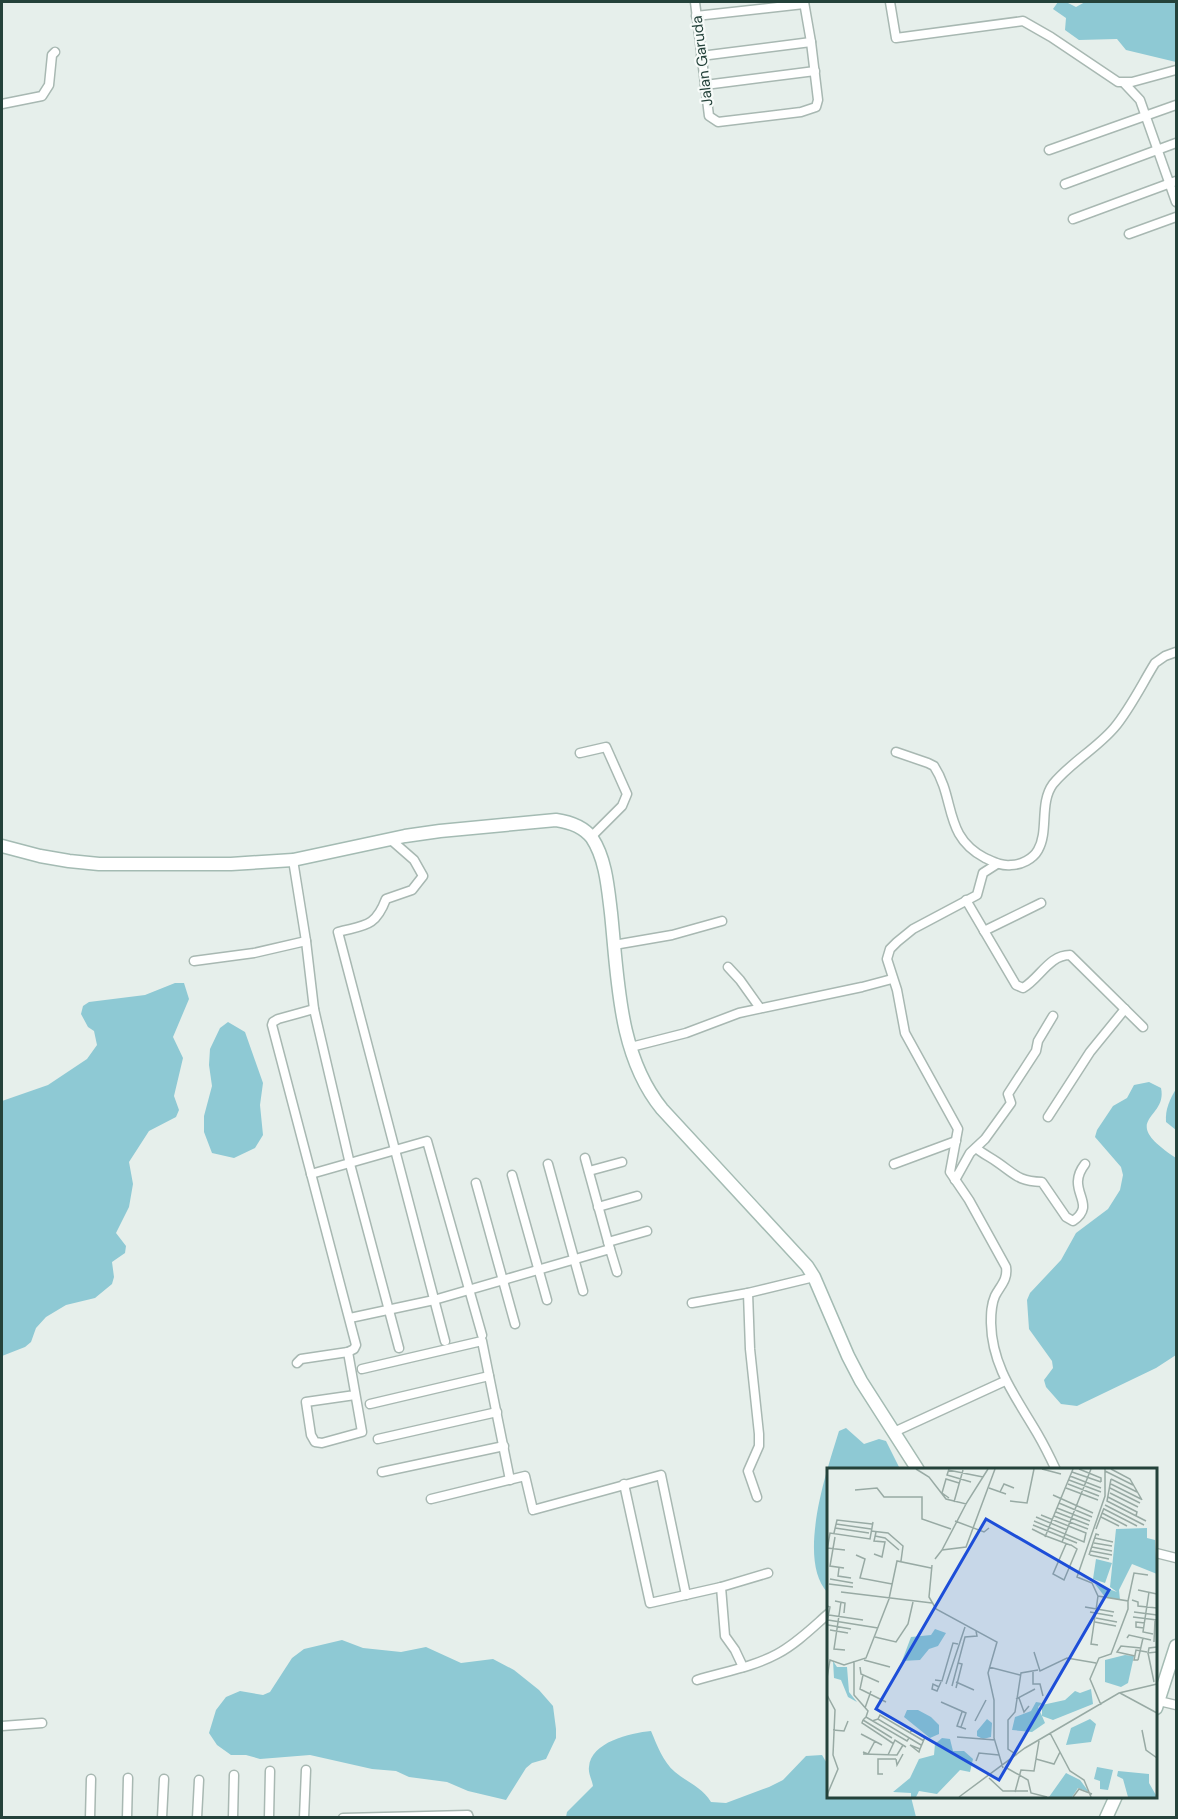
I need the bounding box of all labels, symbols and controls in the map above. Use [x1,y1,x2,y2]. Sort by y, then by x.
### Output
street label: Jalan Garuda [687,15,717,107]
inset map [827,1468,1157,1798]

